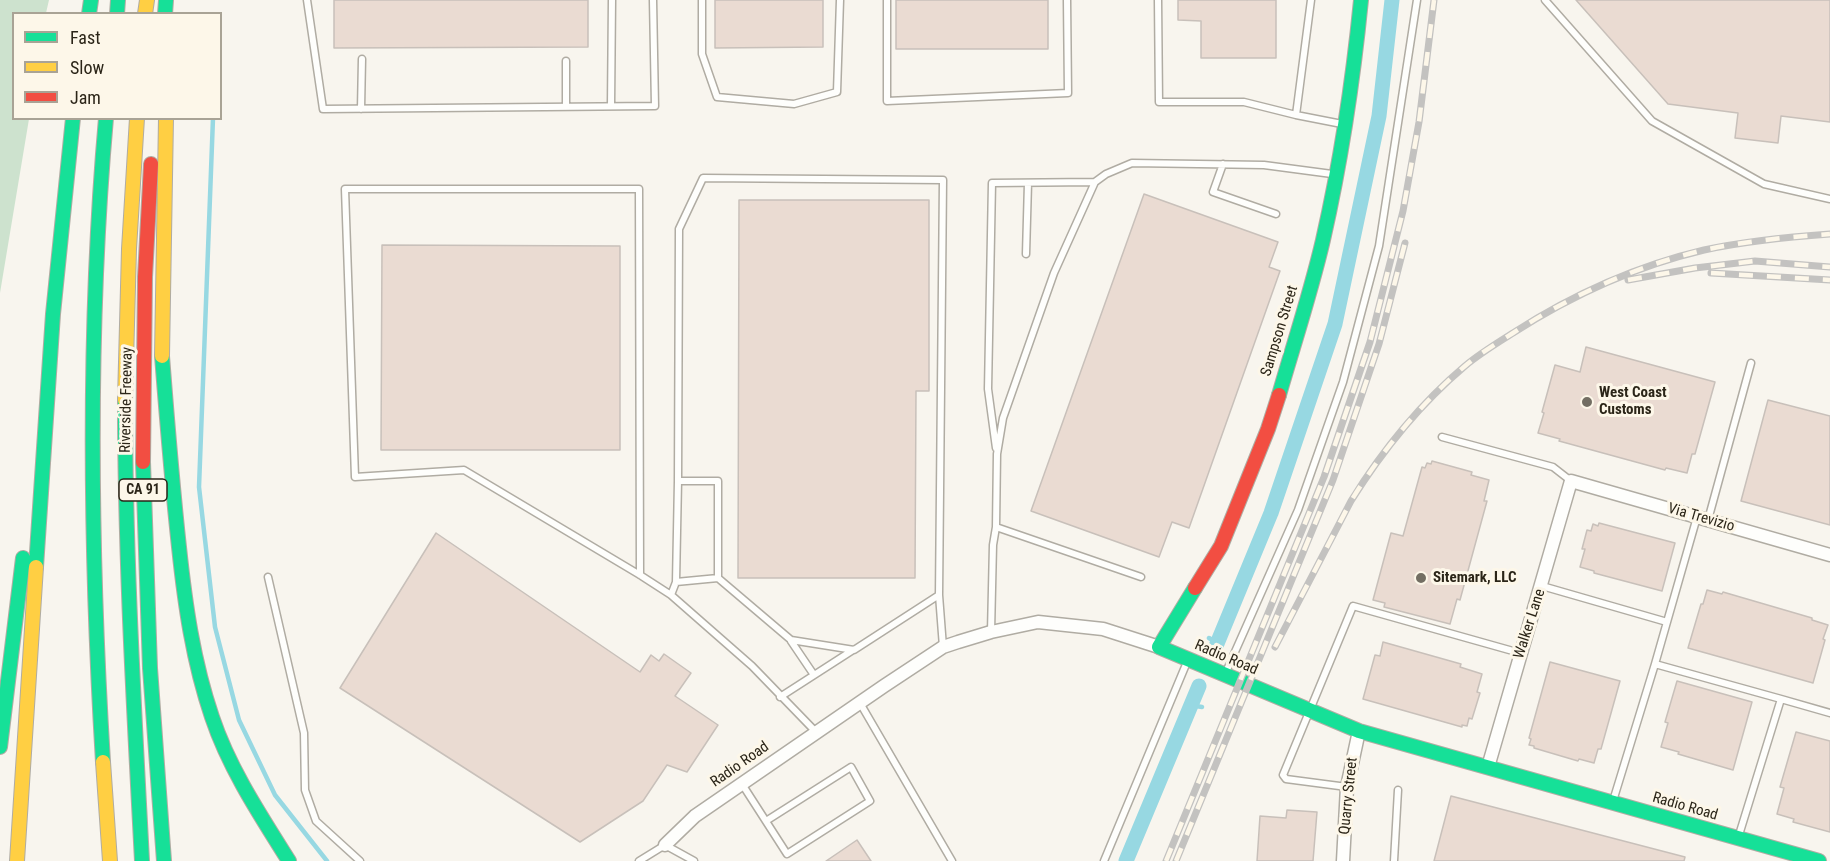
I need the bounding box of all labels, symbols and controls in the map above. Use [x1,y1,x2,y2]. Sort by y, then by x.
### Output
legend [12,12,222,120]
text: Fast [70,27,101,48]
text: Slow [70,57,104,78]
text: Jam [70,87,101,108]
street label: Sampson Street [1258,283,1302,379]
street label: Riverside Freeway [117,347,137,453]
place label: West Coast Customs [1599,384,1667,419]
marker: West Coast Customs [1580,395,1594,409]
road number: CA 91 [119,479,167,501]
street label: Via Trevizio [1666,500,1736,536]
place label: Sitemark, LLC [1433,569,1517,587]
marker: Sitemark, LLC [1414,571,1428,585]
street label: Walker Lane [1510,587,1550,661]
street label: Radio Road [1192,637,1260,679]
street label: Radio Road [707,738,773,792]
street label: Quarry Street [1336,756,1362,836]
street label: Radio Road [1650,789,1720,825]

